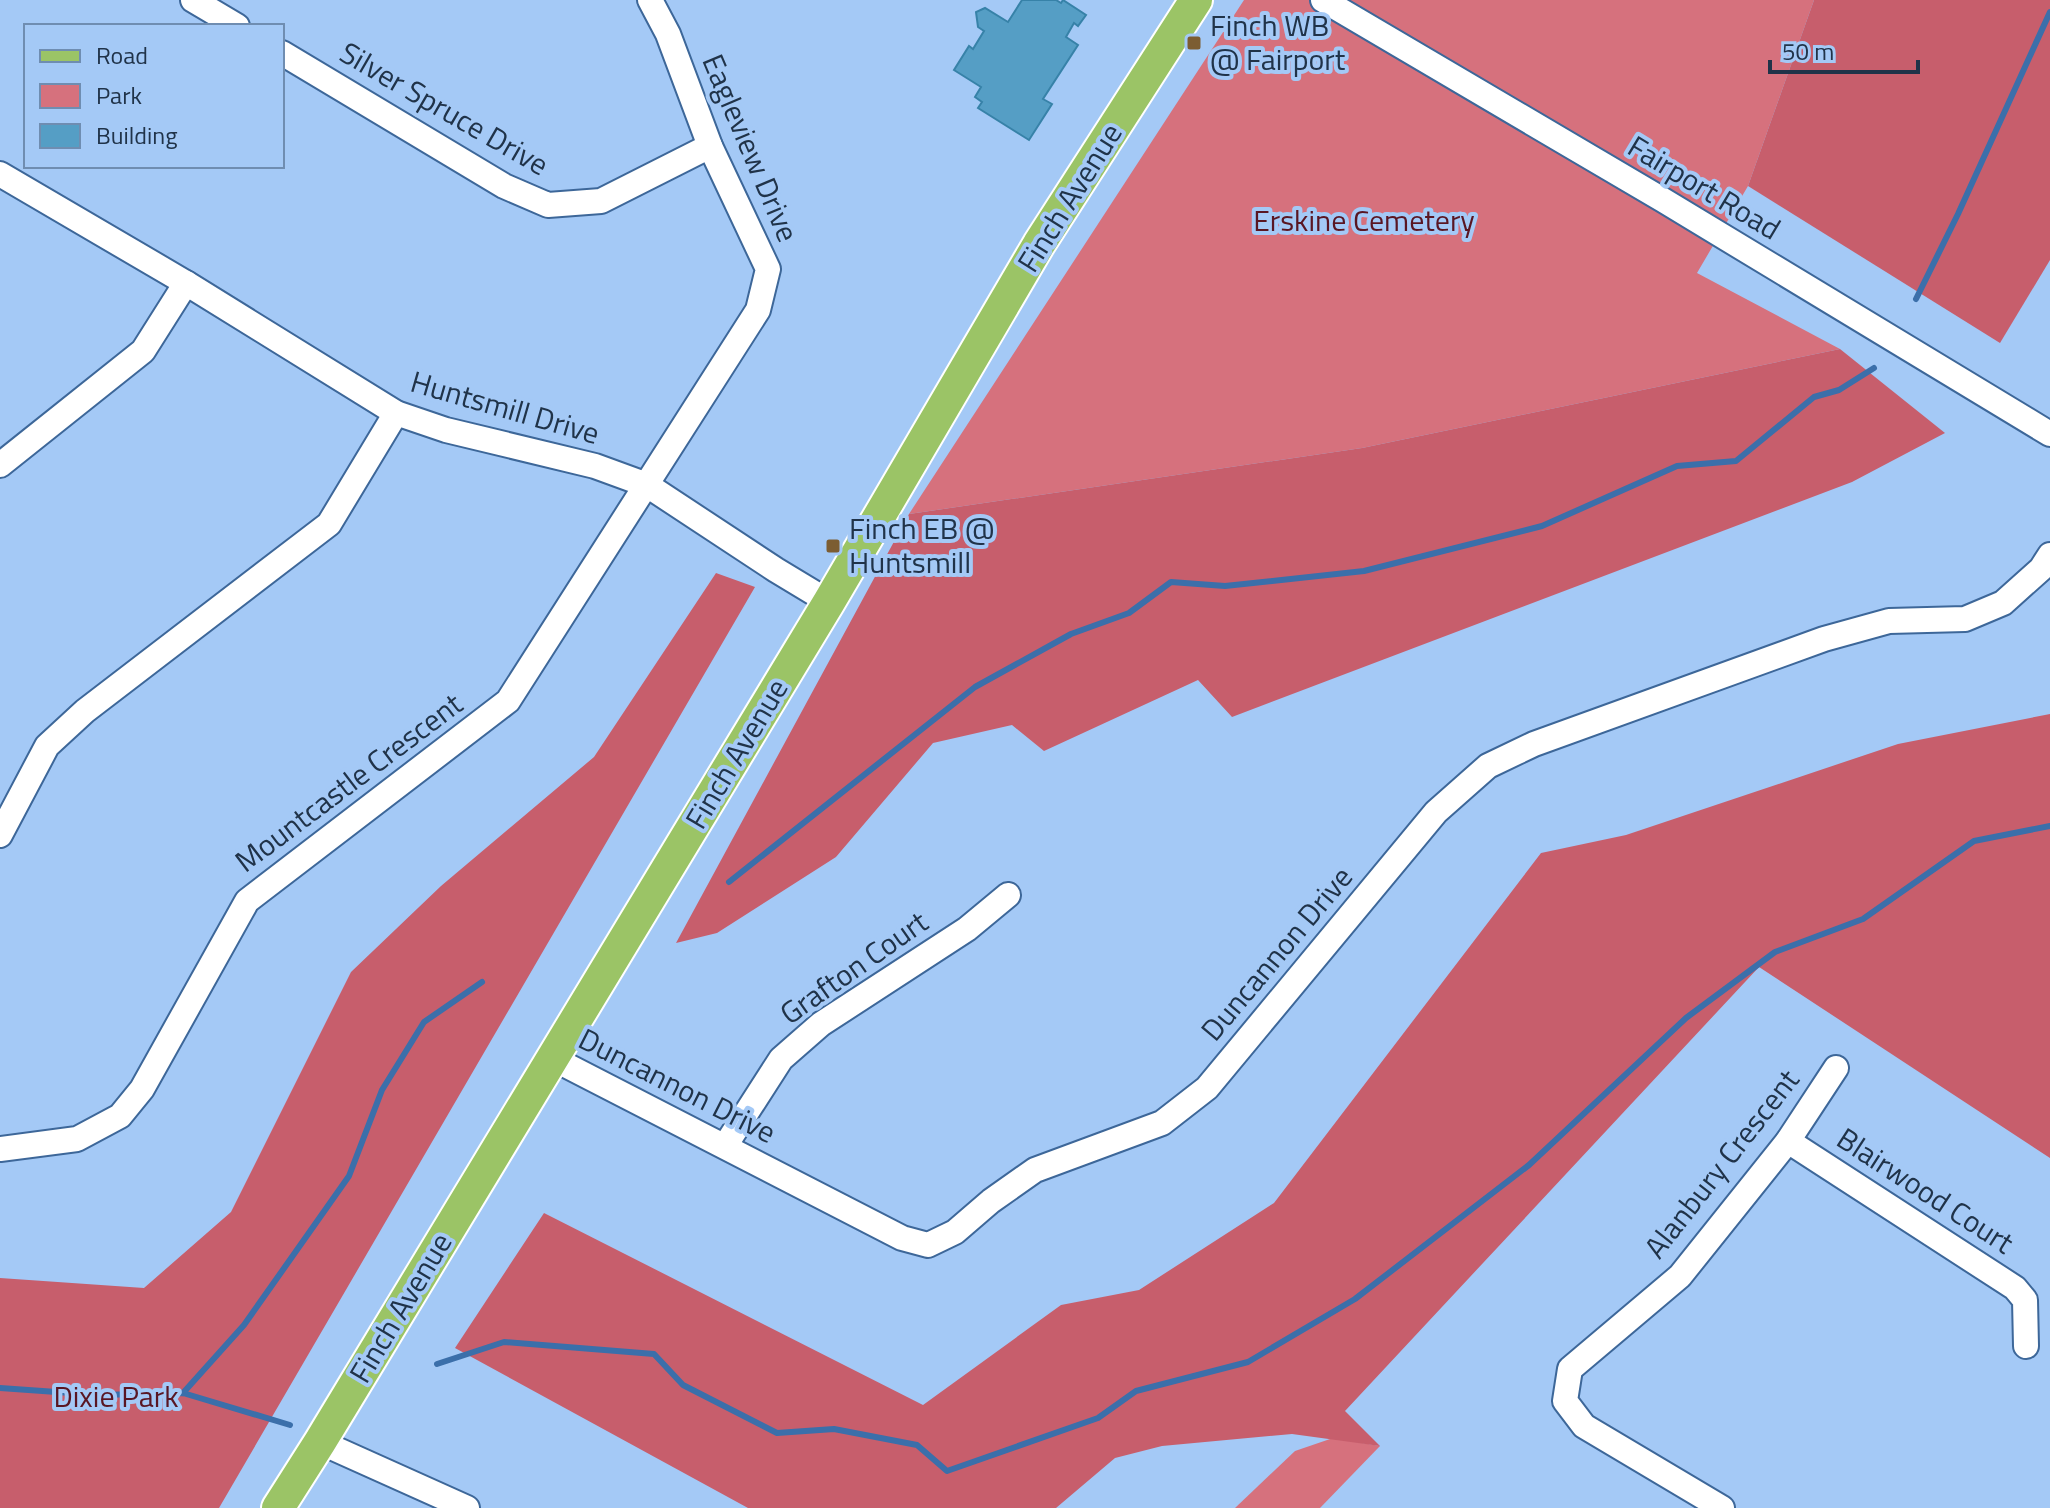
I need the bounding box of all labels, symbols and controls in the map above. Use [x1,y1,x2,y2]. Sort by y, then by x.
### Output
place label: Finch WB @ Fairport [1210,2,1346,82]
legend [24,24,284,168]
scale bar [1770,24,1918,74]
street label: Silver Spruce Drive [331,30,558,187]
text: 50 m [1782,33,1834,69]
marker: Finch WB @ Fairport [1185,34,1203,52]
text: Road [96,37,148,73]
street label: Eagleview Drive [691,47,811,249]
text: Park [96,77,142,113]
street label: Finch Avenue [1005,114,1133,281]
text: Building [96,117,178,153]
street label: Fairport Road [1619,123,1790,251]
park label: Erskine Cemetery [1253,197,1475,243]
street label: Huntsmill Drive [405,358,605,456]
place label: Finch EB @ Huntsmill [849,505,994,585]
marker: Finch EB @ Huntsmill [824,537,842,555]
street label: Finch Avenue [673,670,799,837]
street label: Mountcastle Crescent [225,681,472,883]
street label: Duncannon Drive [1189,856,1363,1051]
street label: Grafton Court [770,899,937,1035]
street label: Duncannon Drive [571,1016,784,1155]
street label: Alanbury Crescent [1633,1059,1810,1268]
street label: Blairwood Court [1828,1116,2024,1265]
street label: Finch Avenue [337,1224,463,1391]
park label: Dixie Park [53,1373,179,1419]

